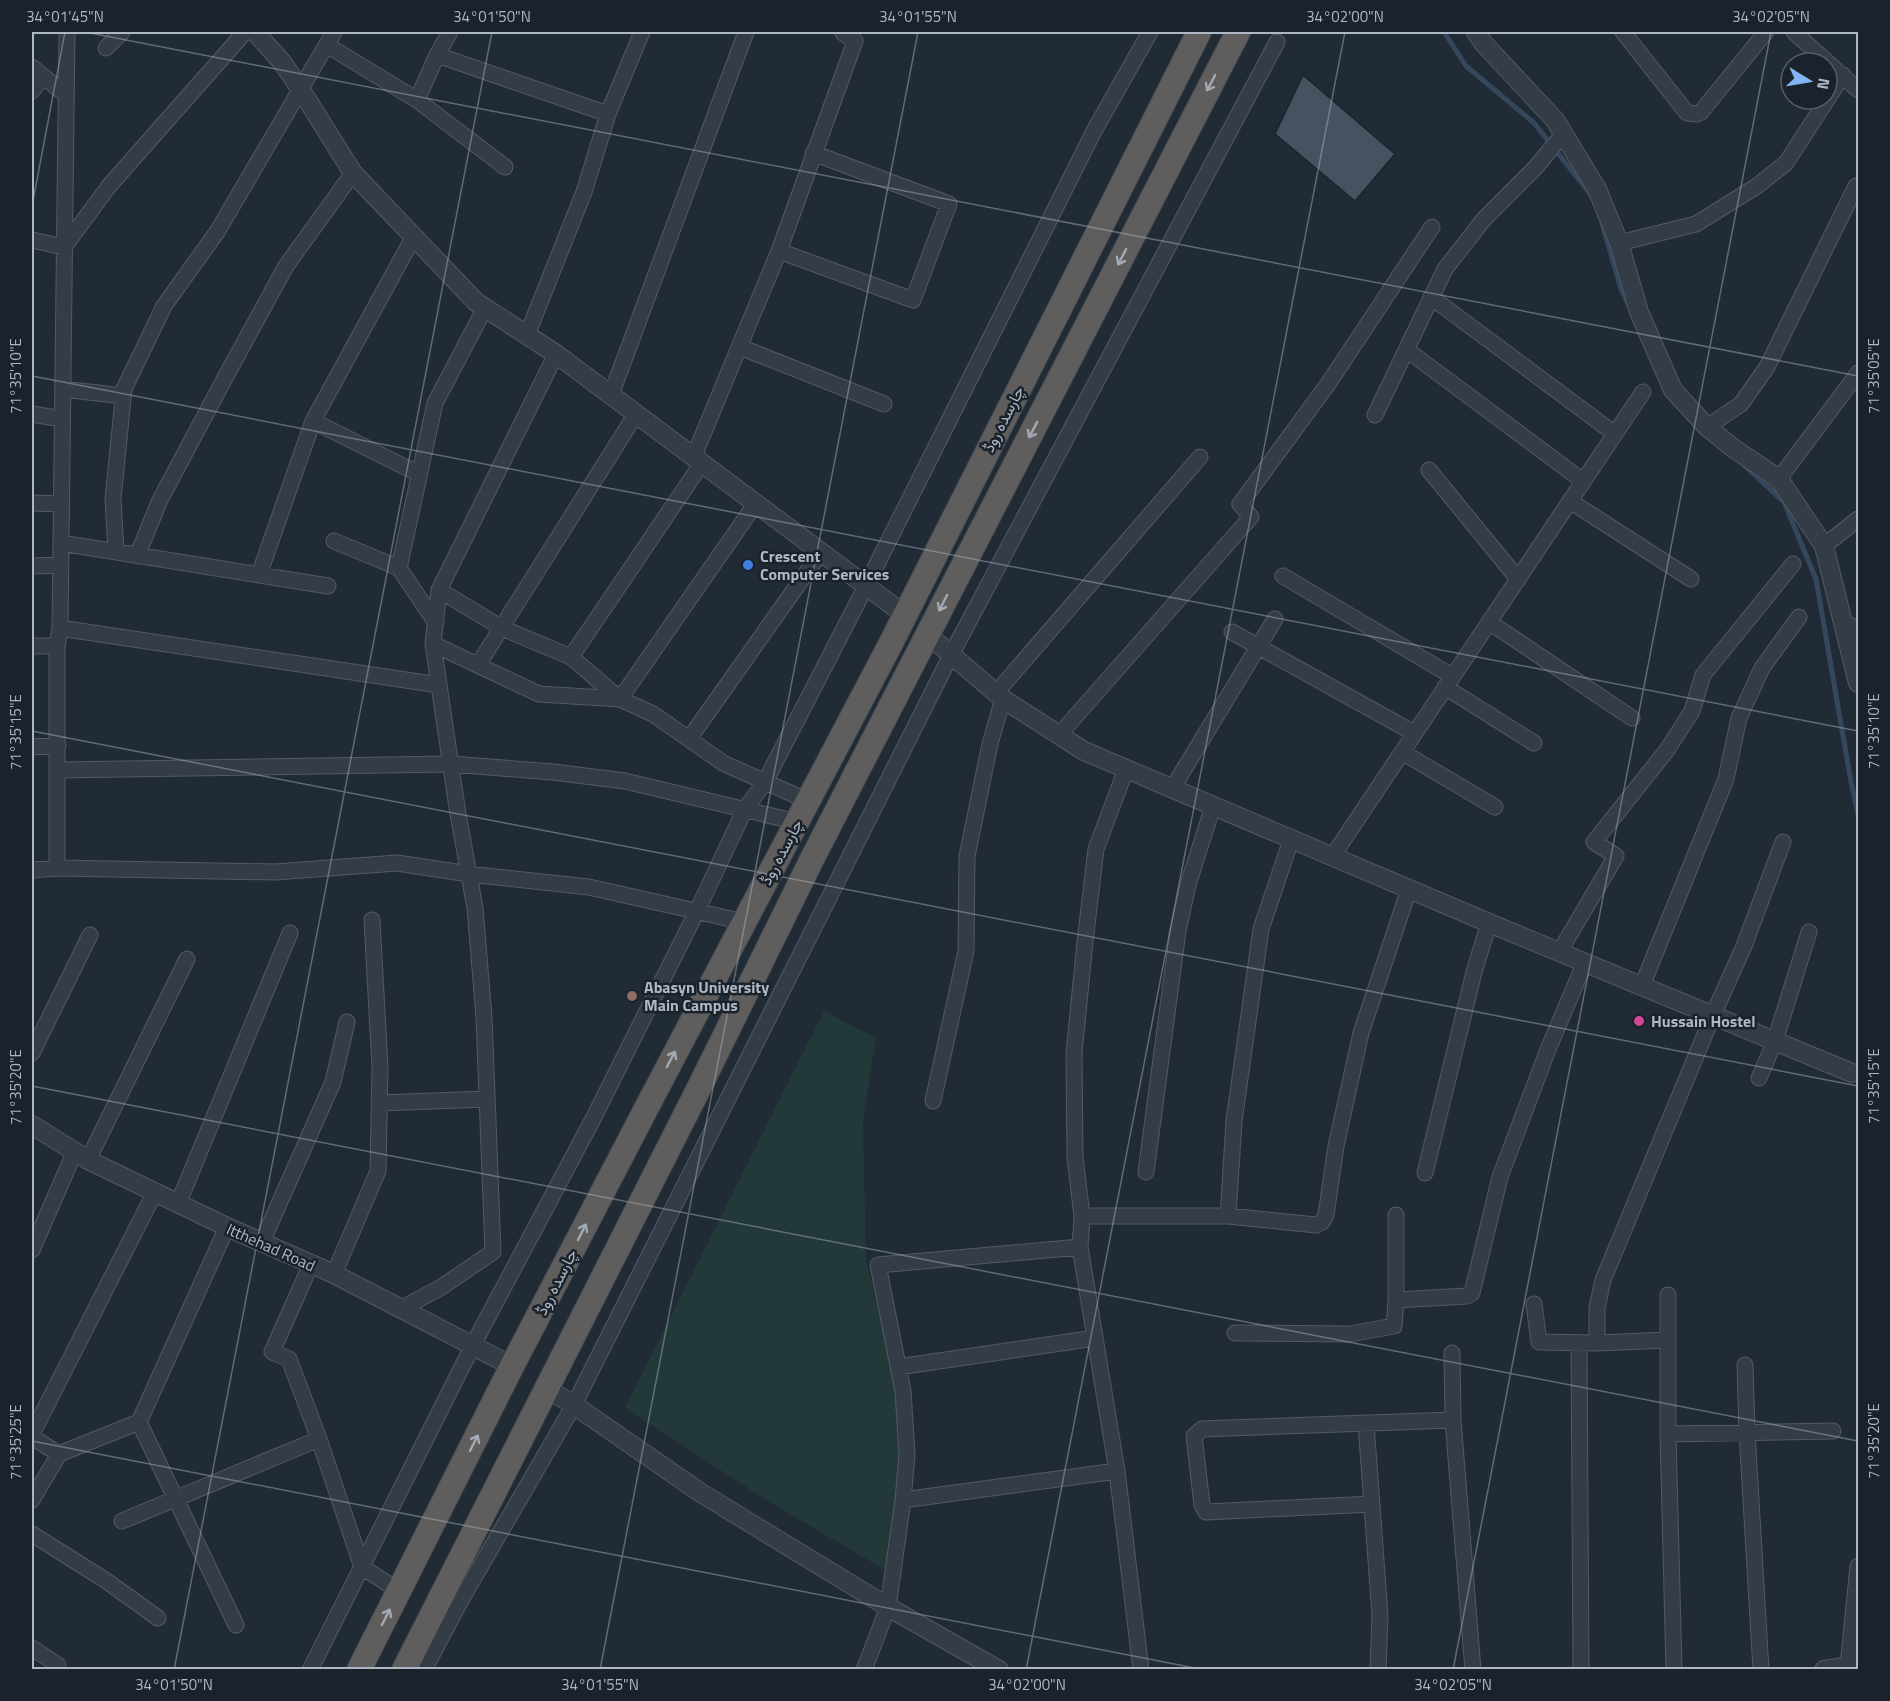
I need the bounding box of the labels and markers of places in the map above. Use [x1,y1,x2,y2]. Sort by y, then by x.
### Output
place label: Crescent Computer Services [760,544,889,586]
marker: Crescent Computer Services [741,558,755,572]
place label: Abasyn University Main Campus [644,975,769,1017]
marker: Abasyn University Main Campus [625,989,639,1003]
place label: Hussain Hostel [1651,1009,1756,1033]
marker: Hussain Hostel [1632,1014,1646,1028]

